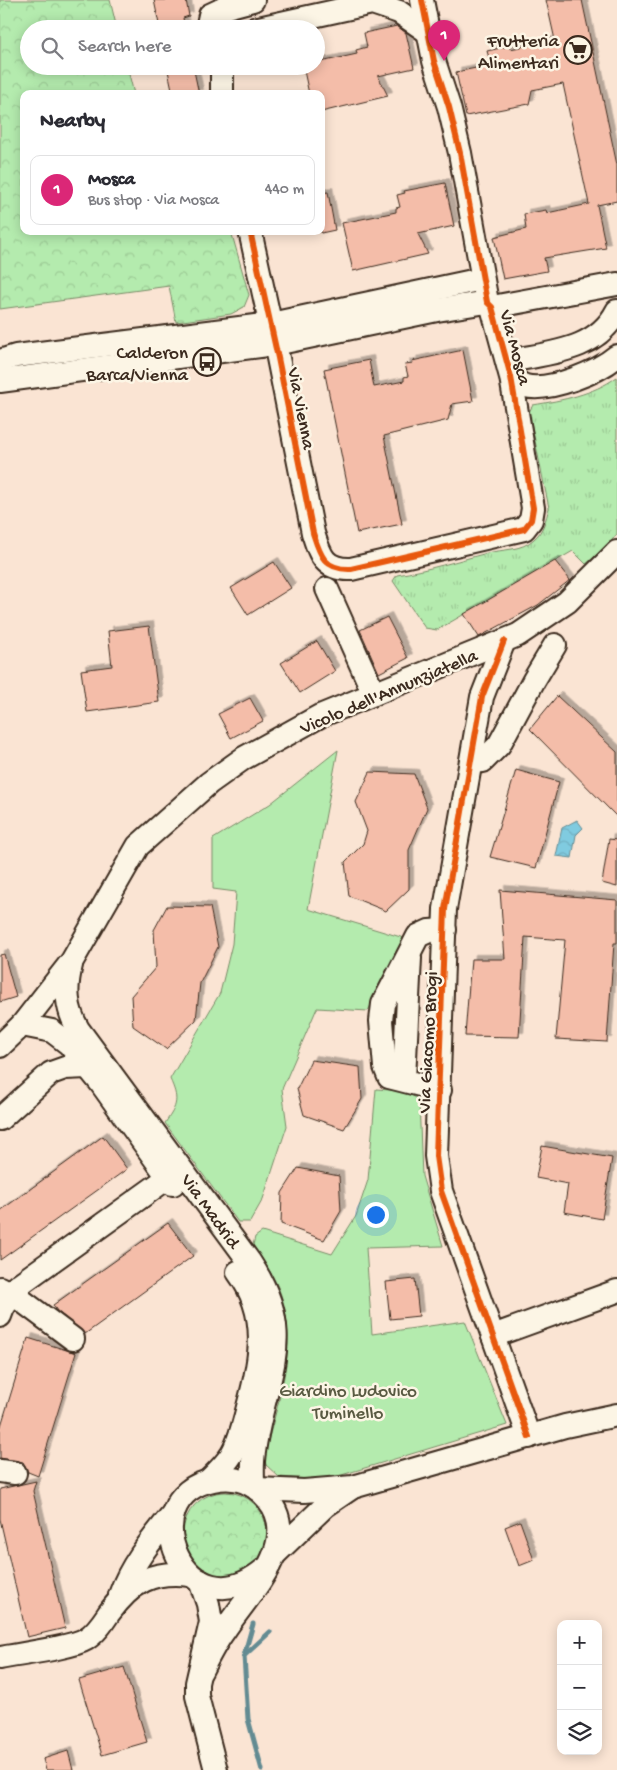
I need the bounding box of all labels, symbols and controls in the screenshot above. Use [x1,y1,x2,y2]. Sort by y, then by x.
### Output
search box [20,20,325,75]
pin: 1 [428,20,460,61]
place label: Frutteria Alimentari [478,31,560,76]
icon: search [38,34,66,62]
supermarket icon: Frutteria Alimentari [563,35,593,65]
text: Search here [78,36,172,59]
text: Nearby [40,110,105,135]
text: Mosca [88,169,135,192]
text: 1 [54,181,60,200]
text: 440 m [265,181,304,200]
text: Bus stop · Via Mosca [88,192,219,211]
street label: Via Mosca [492,307,535,389]
place label: Calderon Barca/Vienna [85,343,189,388]
bus stop icon: Calderon Barca/Vienna [192,347,222,377]
street label: Via Vienna [280,365,319,453]
street label: Vicolo dell'Annunziatella [296,645,483,741]
street label: Via Giacomo Brogi [414,971,445,1115]
street label: Via Madrid [174,1169,245,1255]
your location [363,1202,389,1228]
park label: Giardino Ludovico Tuminello [279,1381,417,1426]
map controls [557,1620,602,1755]
button: + [557,1620,602,1665]
button: − [557,1665,602,1710]
button: layers [557,1710,602,1755]

